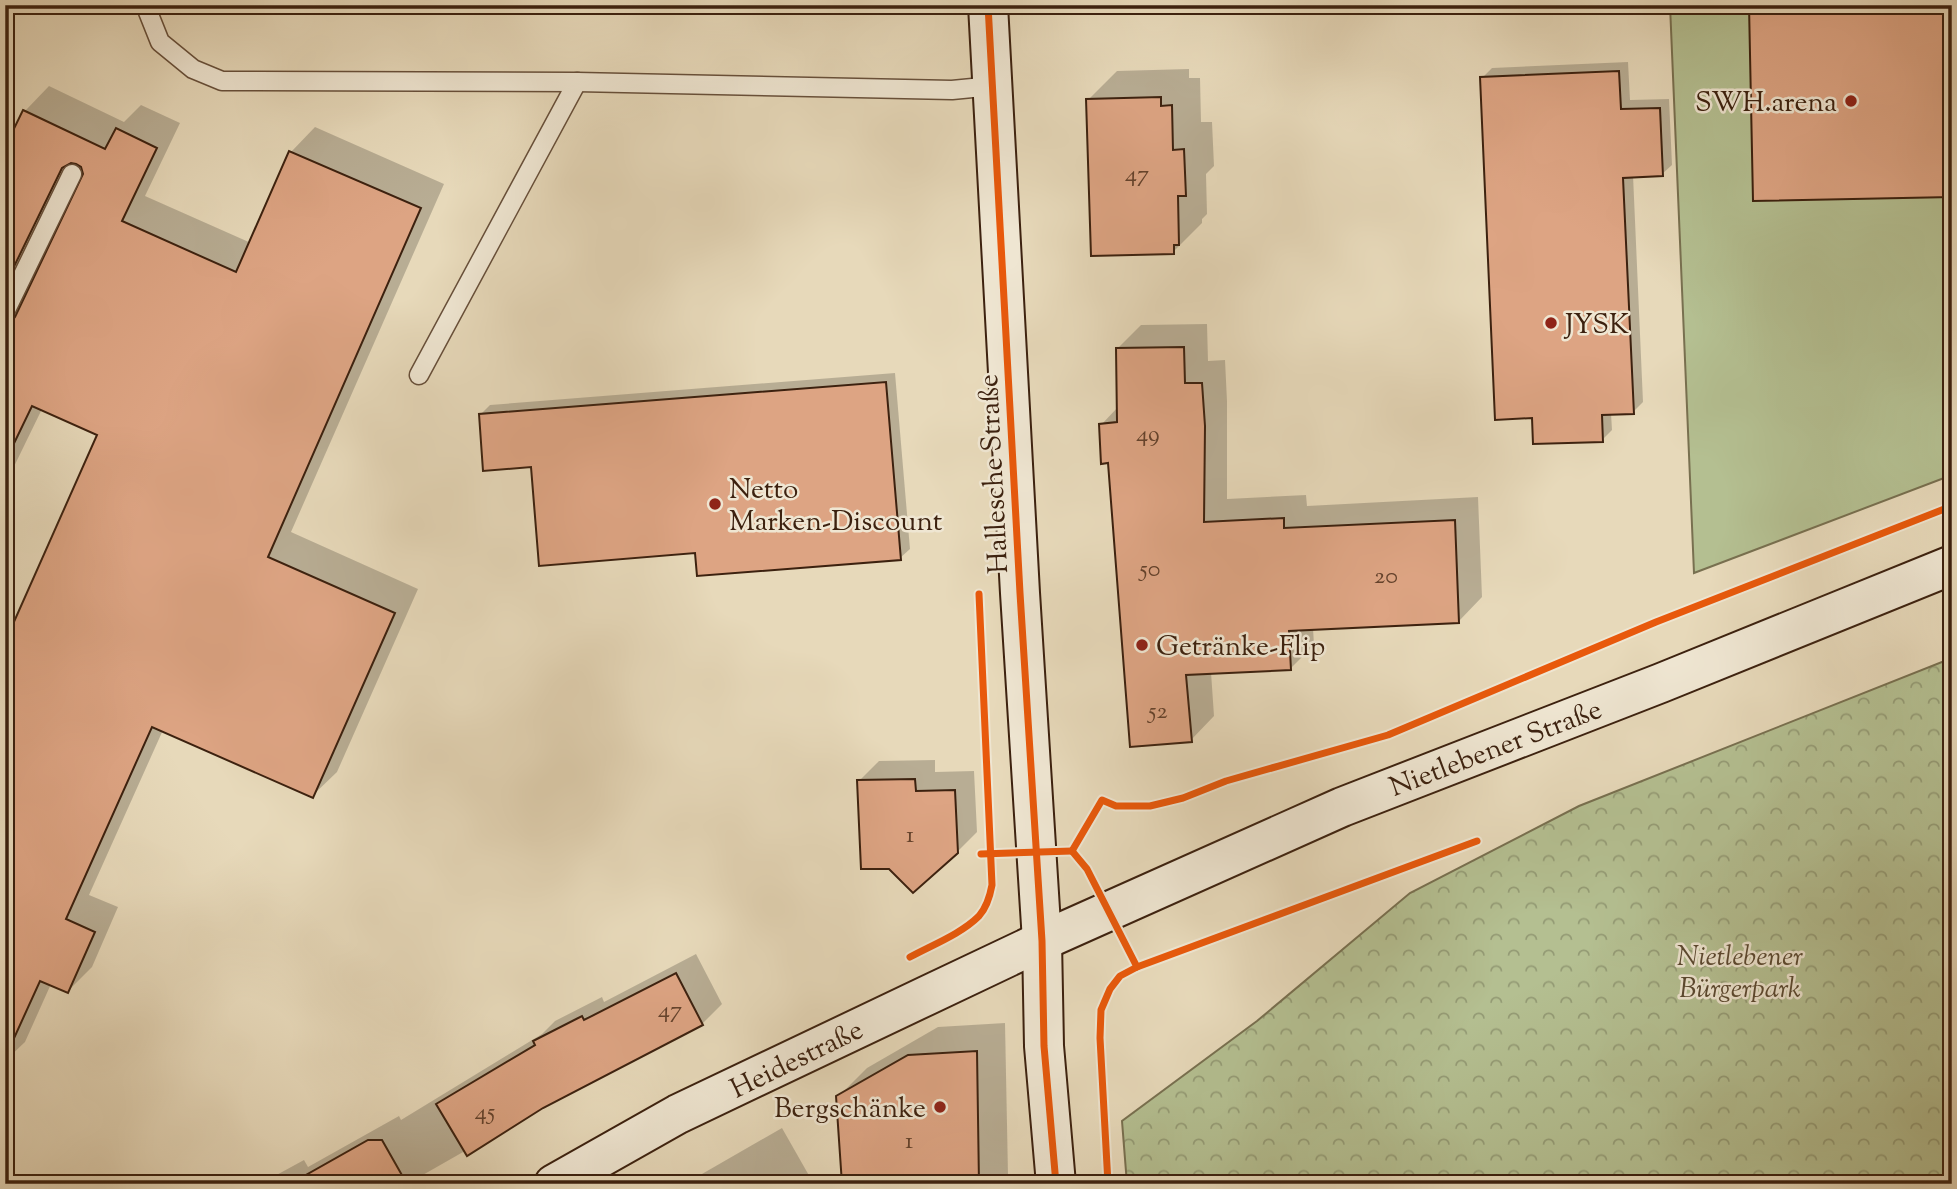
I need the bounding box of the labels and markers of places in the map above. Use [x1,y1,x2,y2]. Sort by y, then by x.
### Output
place label: SWH.arena [1695,84,1837,124]
marker: SWH.arena [1843,93,1859,109]
place label: JYSK [1563,306,1629,346]
marker: JYSK [1543,315,1559,331]
place label: Netto Marken-Discount [729,471,943,543]
marker: Netto Marken-Discount [707,496,723,512]
place label: Getränke-Flip [1156,628,1325,668]
marker: Getränke-Flip [1134,637,1150,653]
place label: Bergschänke [774,1090,926,1130]
marker: Bergschänke [932,1099,948,1115]

